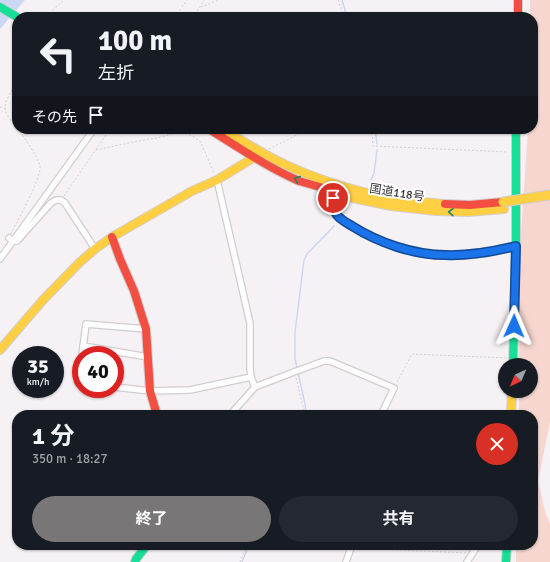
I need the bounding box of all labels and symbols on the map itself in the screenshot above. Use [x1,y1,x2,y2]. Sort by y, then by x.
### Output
one-way arrow [294,176,302,184]
pin [316,181,350,215]
street label: 国道118号 [368,181,426,205]
one-way arrow [448,207,454,216]
position arrow [493,305,535,347]
speed limit sign: 40 [72,346,124,398]
north arrow [498,358,538,398]

